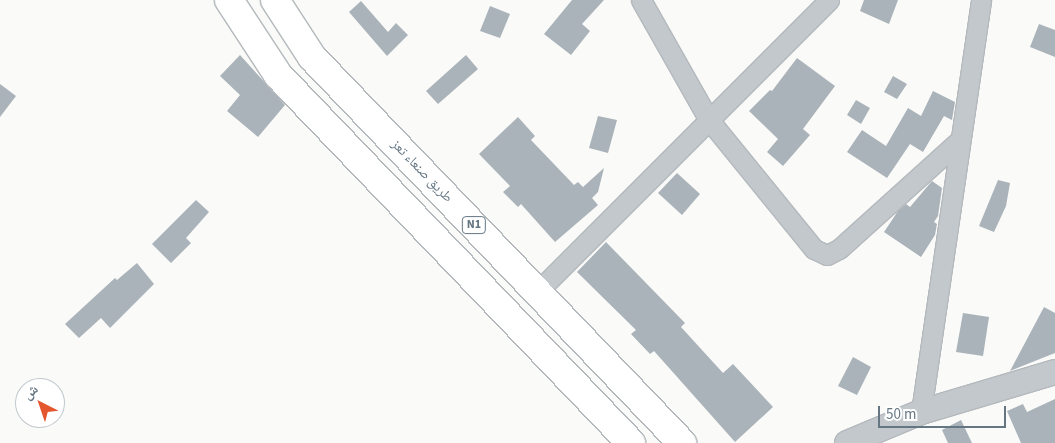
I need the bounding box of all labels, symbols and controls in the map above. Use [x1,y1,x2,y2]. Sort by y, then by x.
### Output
street label: طريق صنعاء تعز [388,136,456,206]
road number: N1 [462,216,486,234]
north arrow [15,378,65,428]
text: ش [19,380,43,405]
scale bar [880,396,1008,428]
text: 50 m [886,404,916,425]

